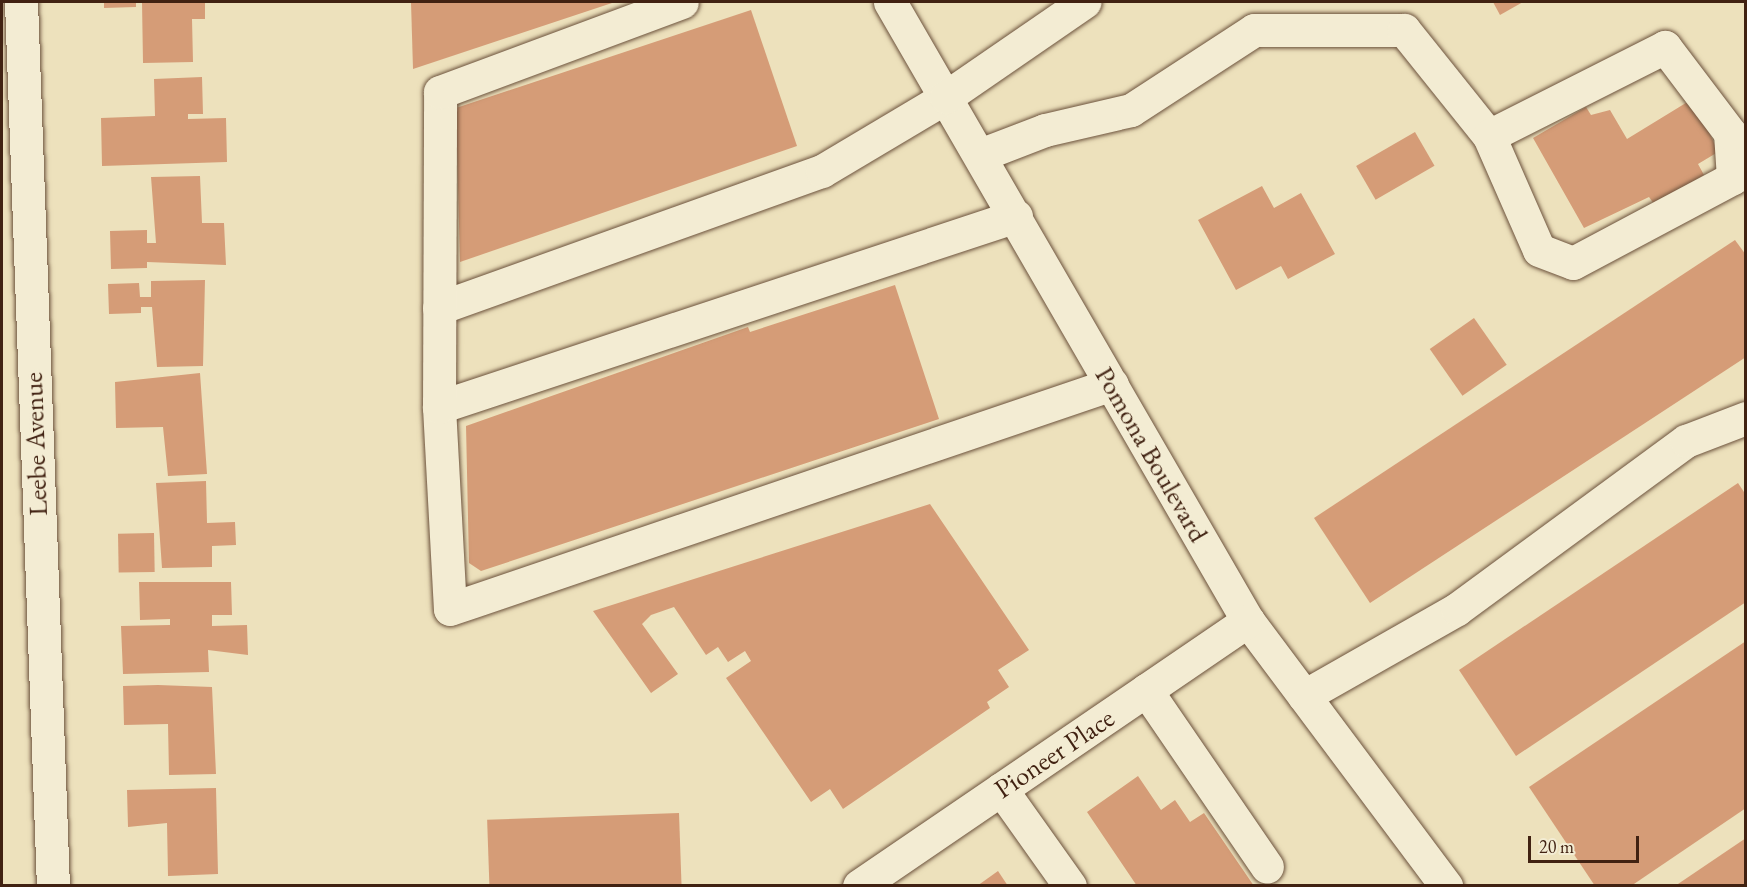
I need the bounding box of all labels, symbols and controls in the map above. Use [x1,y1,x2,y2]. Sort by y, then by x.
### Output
street label: Pomona Boulevard [1089,361,1215,547]
street label: Leebe Avenue [16,372,54,516]
street label: Pioneer Place [988,701,1120,805]
scale bar [1531,824,1642,862]
text: 20 m [1539,835,1574,858]

